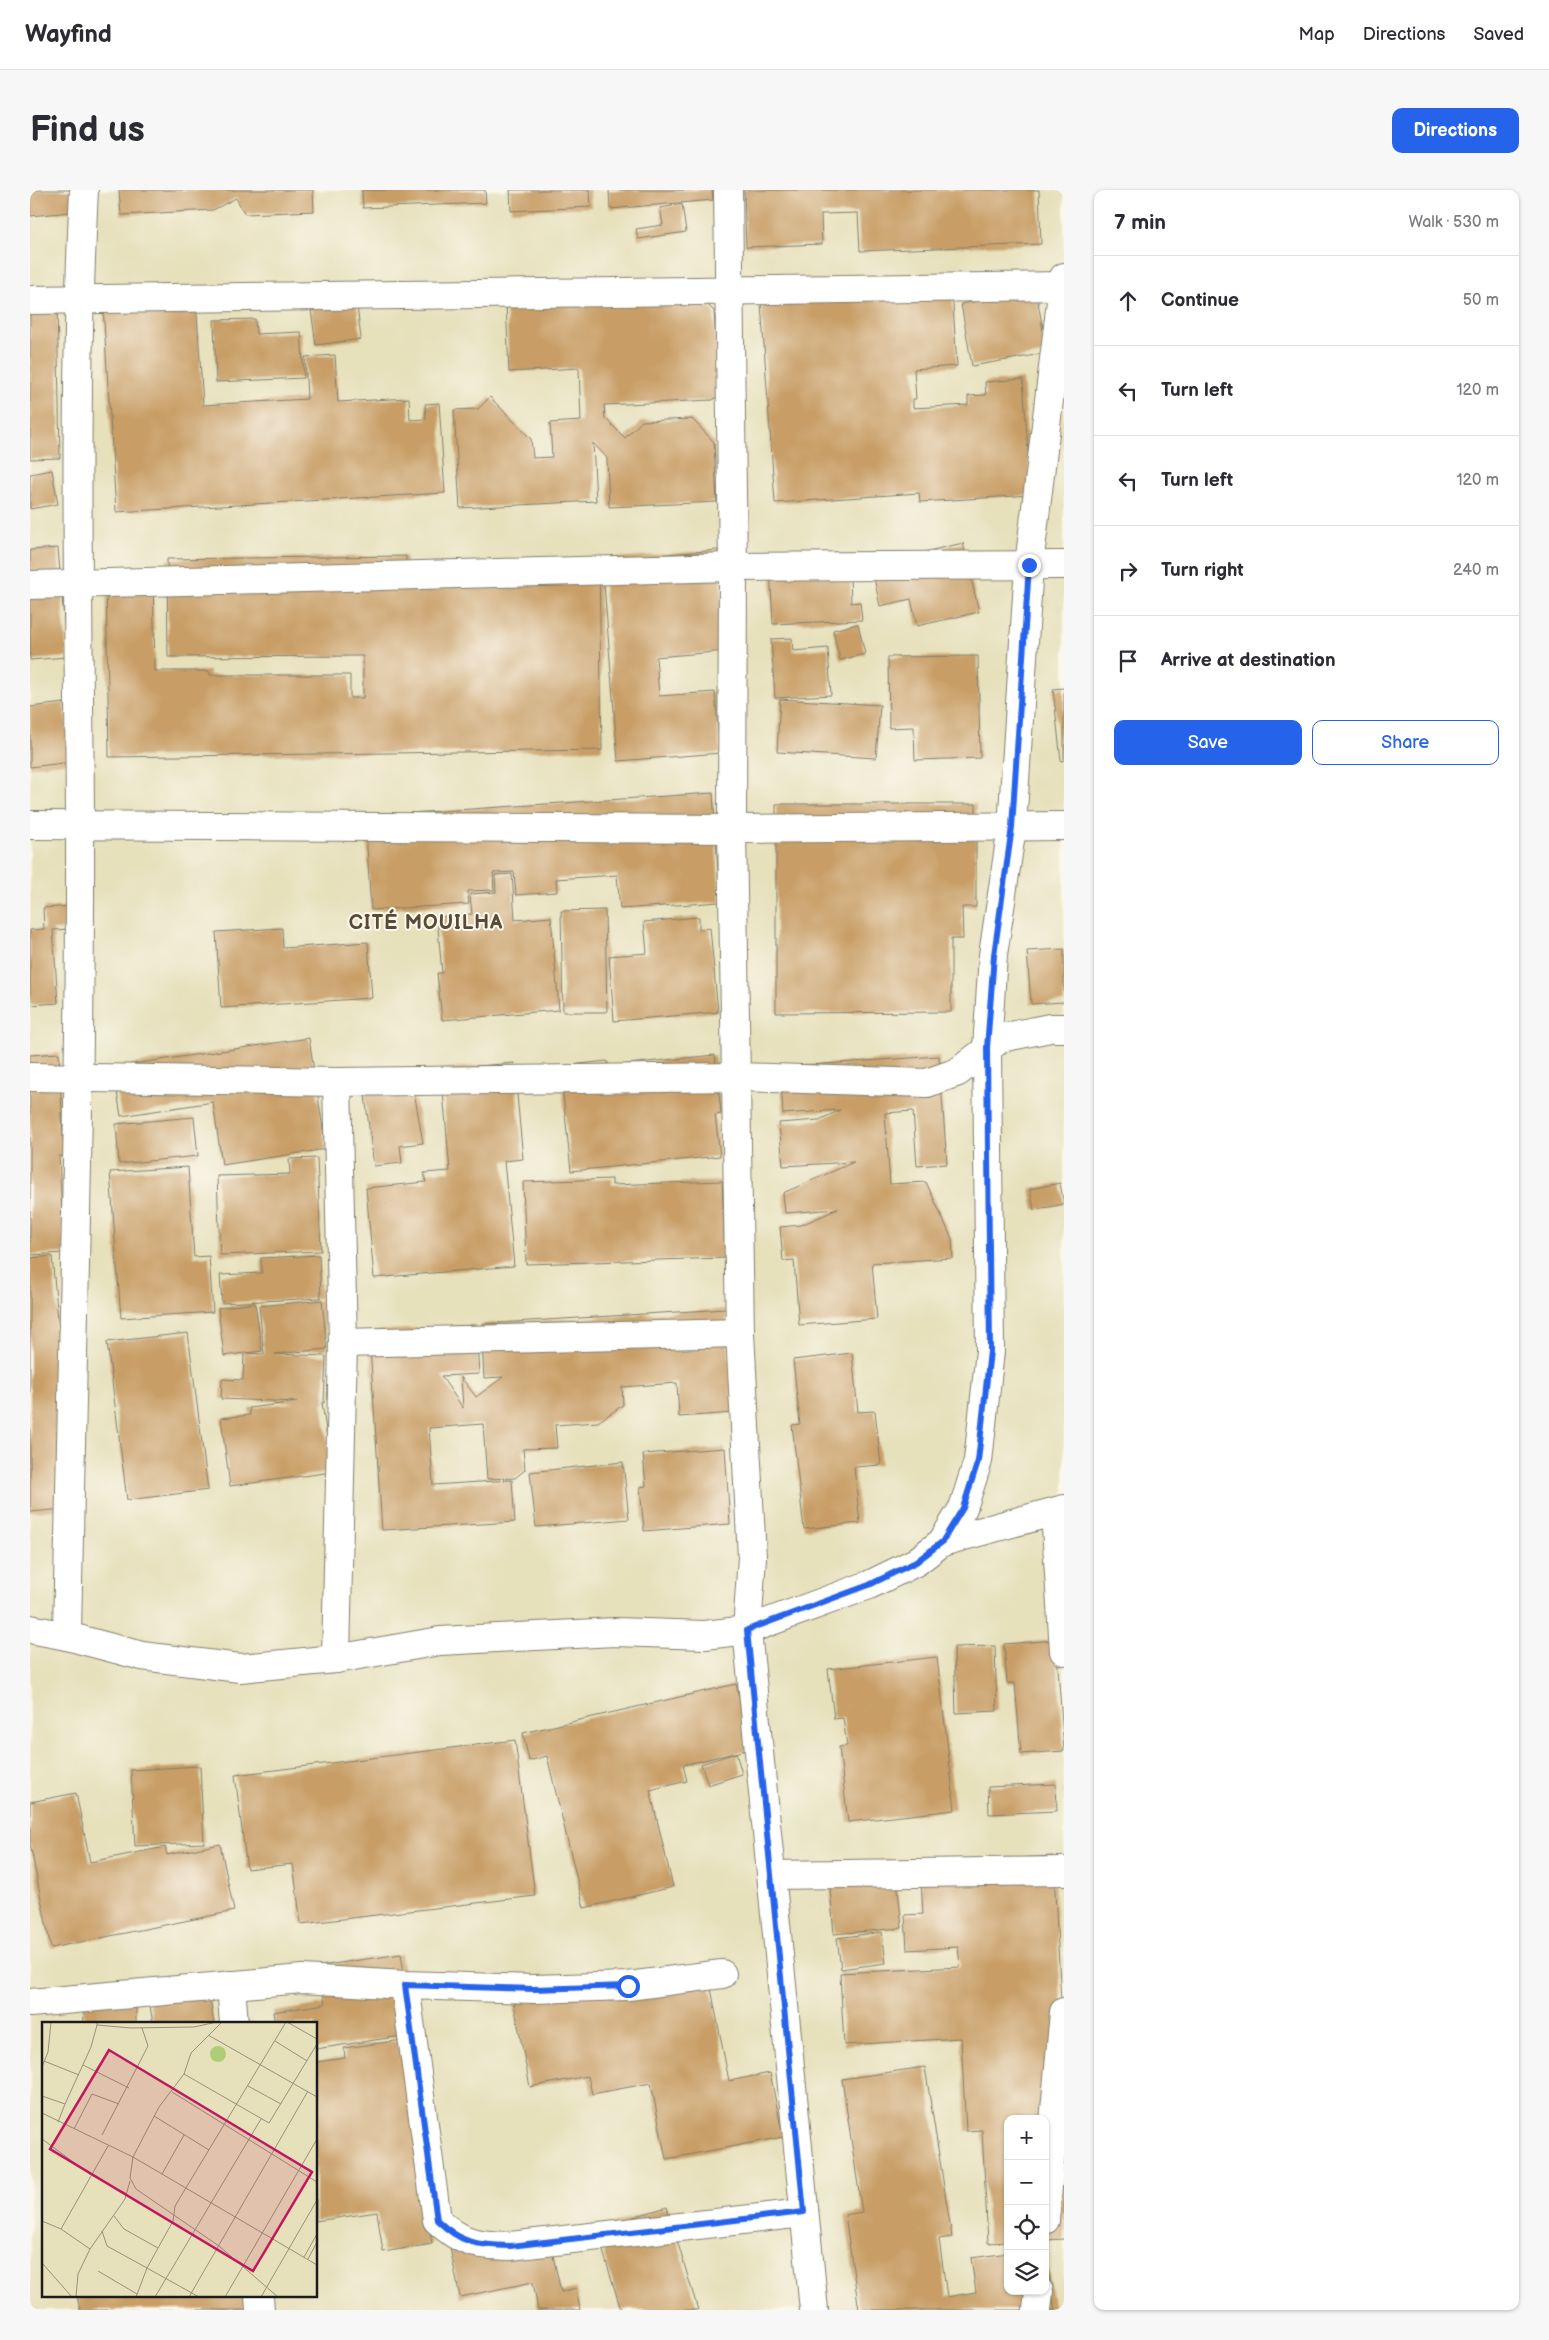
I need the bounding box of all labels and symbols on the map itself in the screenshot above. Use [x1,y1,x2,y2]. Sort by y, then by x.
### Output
route end [1018,554,1041,577]
district label: CITÉ MOUILHA [349,909,503,935]
route start [617,1975,640,1998]
inset map [42,2022,318,2298]

